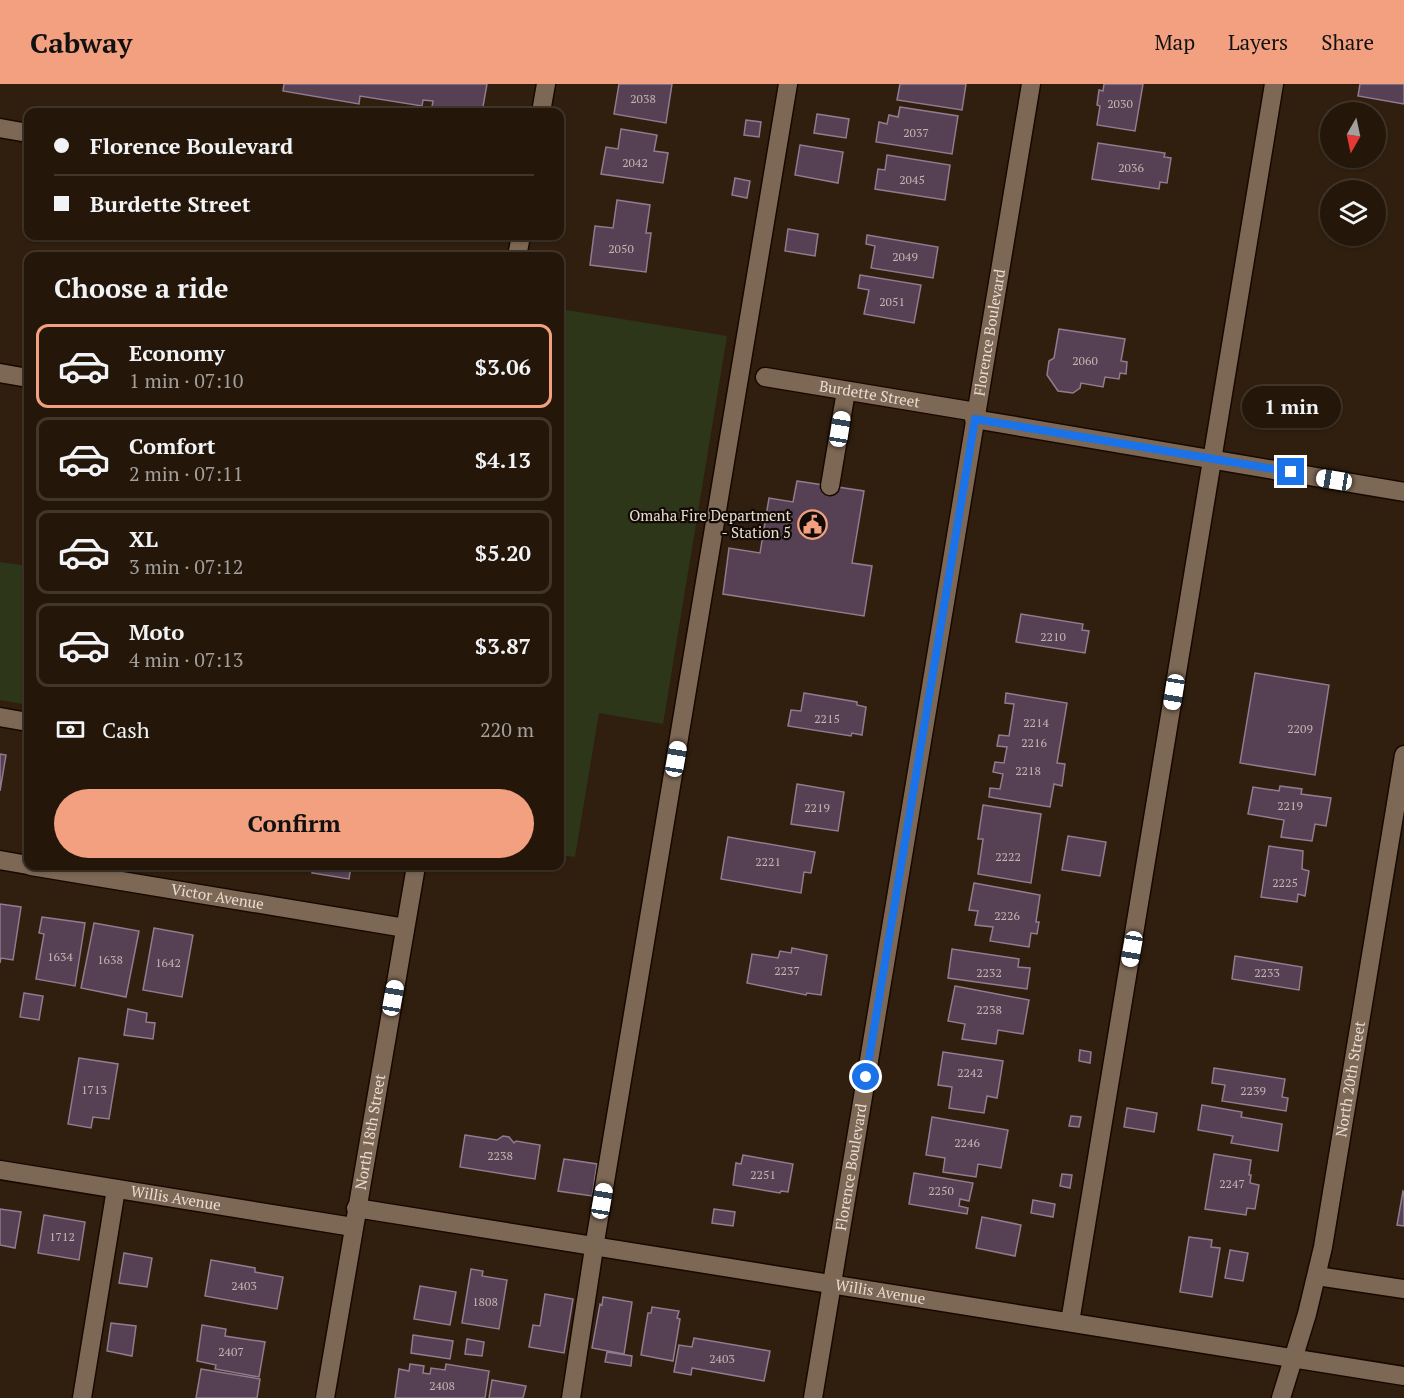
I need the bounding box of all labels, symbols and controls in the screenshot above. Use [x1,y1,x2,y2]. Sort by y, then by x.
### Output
text: Cabway [30,24,132,61]
text: Map [1154,28,1195,56]
text: Layers [1228,28,1288,56]
text: Share [1321,28,1374,56]
house number: 2038 [630,91,656,106]
house number: 2030 [1107,96,1133,111]
north arrow [1320,102,1386,168]
map controls [1320,102,1386,246]
house number: 2037 [903,125,929,140]
text: Florence Boulevard [90,131,293,160]
house number: 2042 [622,155,648,170]
house number: 2036 [1118,160,1144,175]
house number: 2045 [899,172,925,187]
button: layers [1320,180,1386,246]
text: Burdette Street [90,189,251,218]
house number: 2050 [608,241,634,256]
house number: 2049 [892,249,918,264]
street label: Florence Boulevard [968,267,1009,397]
text: Choose a ride [54,270,229,306]
house number: 2051 [879,294,905,309]
text: Economy [129,338,225,367]
icon: car [57,339,111,393]
text: $3.06 [475,352,531,381]
house number: 2060 [1072,353,1098,368]
text: 1 min · 07:10 [129,367,243,394]
street label: Burdette Street [818,375,922,412]
callout: 1 min [1242,385,1340,427]
text: 1 min [1264,393,1319,420]
car [828,410,852,448]
text: Comfort [129,431,215,460]
icon: car [57,432,111,486]
text: $4.13 [475,445,531,474]
route end [1277,458,1304,485]
text: 2 min · 07:11 [129,460,243,487]
car [1315,468,1353,492]
place label: Omaha Fire Department - Station 5 [629,505,791,542]
public building icon: Omaha Fire Department - Station 5 [796,509,828,541]
text: XL [129,524,158,553]
icon: car [57,525,111,579]
text: $5.20 [475,538,531,567]
text: 3 min · 07:12 [129,553,243,580]
text: Moto [129,617,184,646]
icon: car [57,618,111,672]
house number: 2210 [1040,629,1066,644]
text: $3.87 [475,631,531,660]
text: 4 min · 07:13 [129,646,243,673]
car [1162,673,1186,711]
house number: 2215 [814,711,840,726]
icon: cash [54,713,87,746]
text: Cash [102,715,150,744]
house number: 2214 [1023,715,1049,730]
text: 220 m [480,716,534,743]
house number: 2209 [1287,721,1313,736]
house number: 2216 [1021,735,1047,750]
car [664,740,688,778]
house number: 2218 [1015,763,1041,778]
button: Confirm [54,789,534,858]
house number: 2219 [1277,798,1303,813]
house number: 2219 [804,800,830,815]
house number: 2222 [995,849,1021,864]
house number: 2221 [755,854,781,869]
house number: 2225 [1272,875,1298,890]
street label: Victor Avenue [170,878,266,913]
house number: 2226 [994,908,1020,923]
car [1120,930,1144,968]
house number: 1634 [47,949,73,964]
house number: 1638 [97,952,123,967]
house number: 1642 [155,955,181,970]
house number: 2237 [774,963,800,978]
house number: 2232 [976,965,1002,980]
house number: 2233 [1254,965,1280,980]
car [381,979,405,1017]
house number: 2238 [976,1002,1002,1017]
street label: North 20th Street [1330,1019,1369,1138]
route start [852,1063,879,1090]
house number: 2242 [957,1065,983,1080]
street label: North 18th Street [350,1072,389,1191]
house number: 1713 [81,1082,107,1097]
house number: 2239 [1240,1083,1266,1098]
street label: Florence Boulevard [830,1102,871,1232]
house number: 2246 [954,1135,980,1150]
house number: 2238 [487,1148,513,1163]
house number: 2251 [750,1167,776,1182]
house number: 2247 [1219,1176,1245,1191]
street label: Willis Avenue [129,1180,222,1215]
car [590,1182,614,1220]
house number: 2250 [928,1183,954,1198]
house number: 1712 [49,1229,75,1244]
street label: Willis Avenue [834,1274,927,1308]
house number: 2403 [231,1278,257,1293]
house number: 1808 [472,1294,498,1309]
house number: 2407 [218,1344,244,1359]
house number: 2403 [709,1351,735,1366]
house number: 2408 [429,1378,455,1393]

